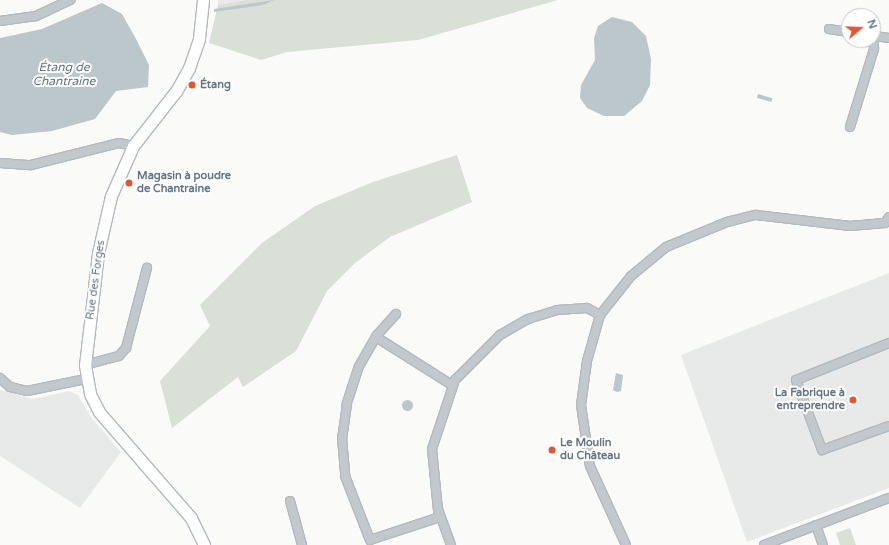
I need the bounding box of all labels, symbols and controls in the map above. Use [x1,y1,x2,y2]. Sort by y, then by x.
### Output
north arrow [841,8,881,48]
text: N [864,18,879,31]
water label: Étang de Chantraine [33,61,95,89]
place label: Étang [200,78,231,92]
marker: Étang [187,80,197,90]
place label: Magasin à poudre de Chantraine [137,170,231,196]
marker: Magasin à poudre de Chantraine [124,178,134,188]
street label: Rue des Forges [84,239,108,321]
place label: La Fabrique à entreprendre [775,387,845,413]
marker: La Fabrique à entreprendre [848,395,858,405]
place label: Le Moulin du Château [560,437,620,463]
marker: Le Moulin du Château [547,445,557,455]

